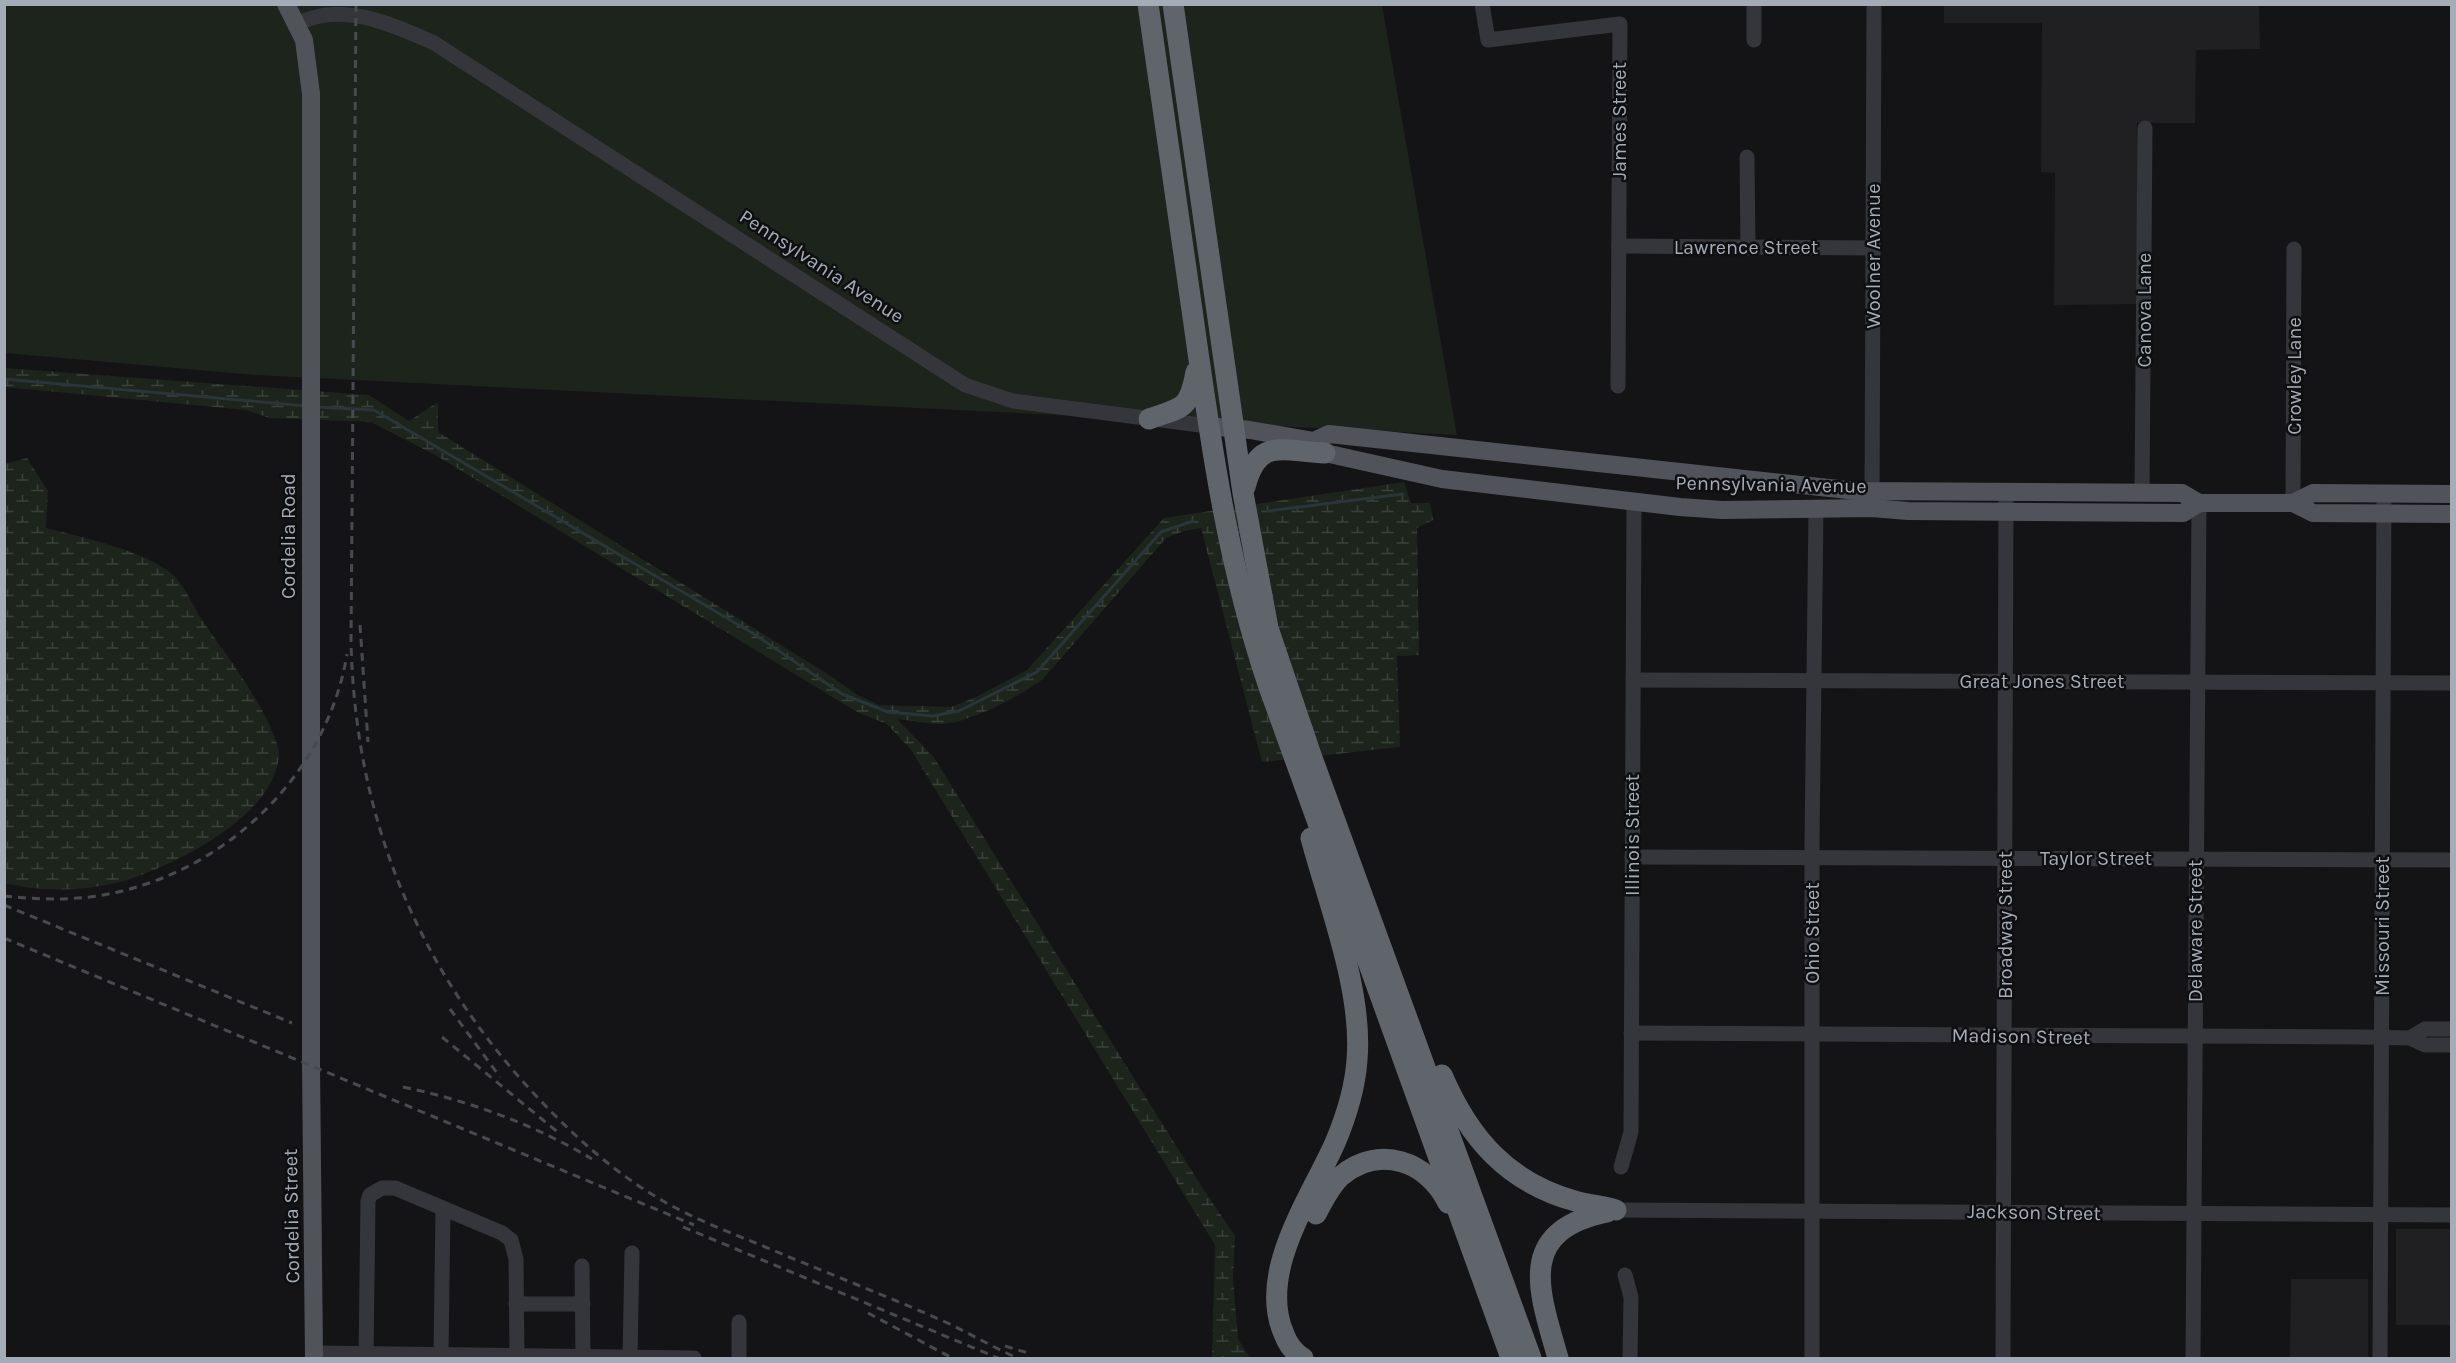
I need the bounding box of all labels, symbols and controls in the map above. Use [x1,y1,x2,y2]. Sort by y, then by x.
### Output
street label: James Street [1608,61,1631,180]
street label: Woolner Avenue [1862,184,1885,328]
street label: Pennsylvania Avenue [735,205,908,328]
street label: Lawrence Street [1674,236,1819,259]
street label: Canova Lane [2133,253,2156,367]
street label: Crowley Lane [2283,317,2306,435]
street label: Pennsylvania Avenue [1675,471,1867,498]
street label: Cordelia Road [277,473,300,599]
street label: Great Jones Street [1959,670,2125,693]
street label: Illinois Street [1621,774,1644,896]
street label: Taylor Street [2040,847,2152,870]
street label: Broadway Street [1994,851,2017,999]
street label: Missouri Street [2371,856,2394,996]
street label: Delaware Street [2184,859,2207,1002]
street label: Ohio Street [1801,882,1824,984]
street label: Madison Street [1951,1024,2091,1049]
street label: Cordelia Street [279,1148,304,1284]
street label: Jackson Street [1967,1200,2102,1225]

